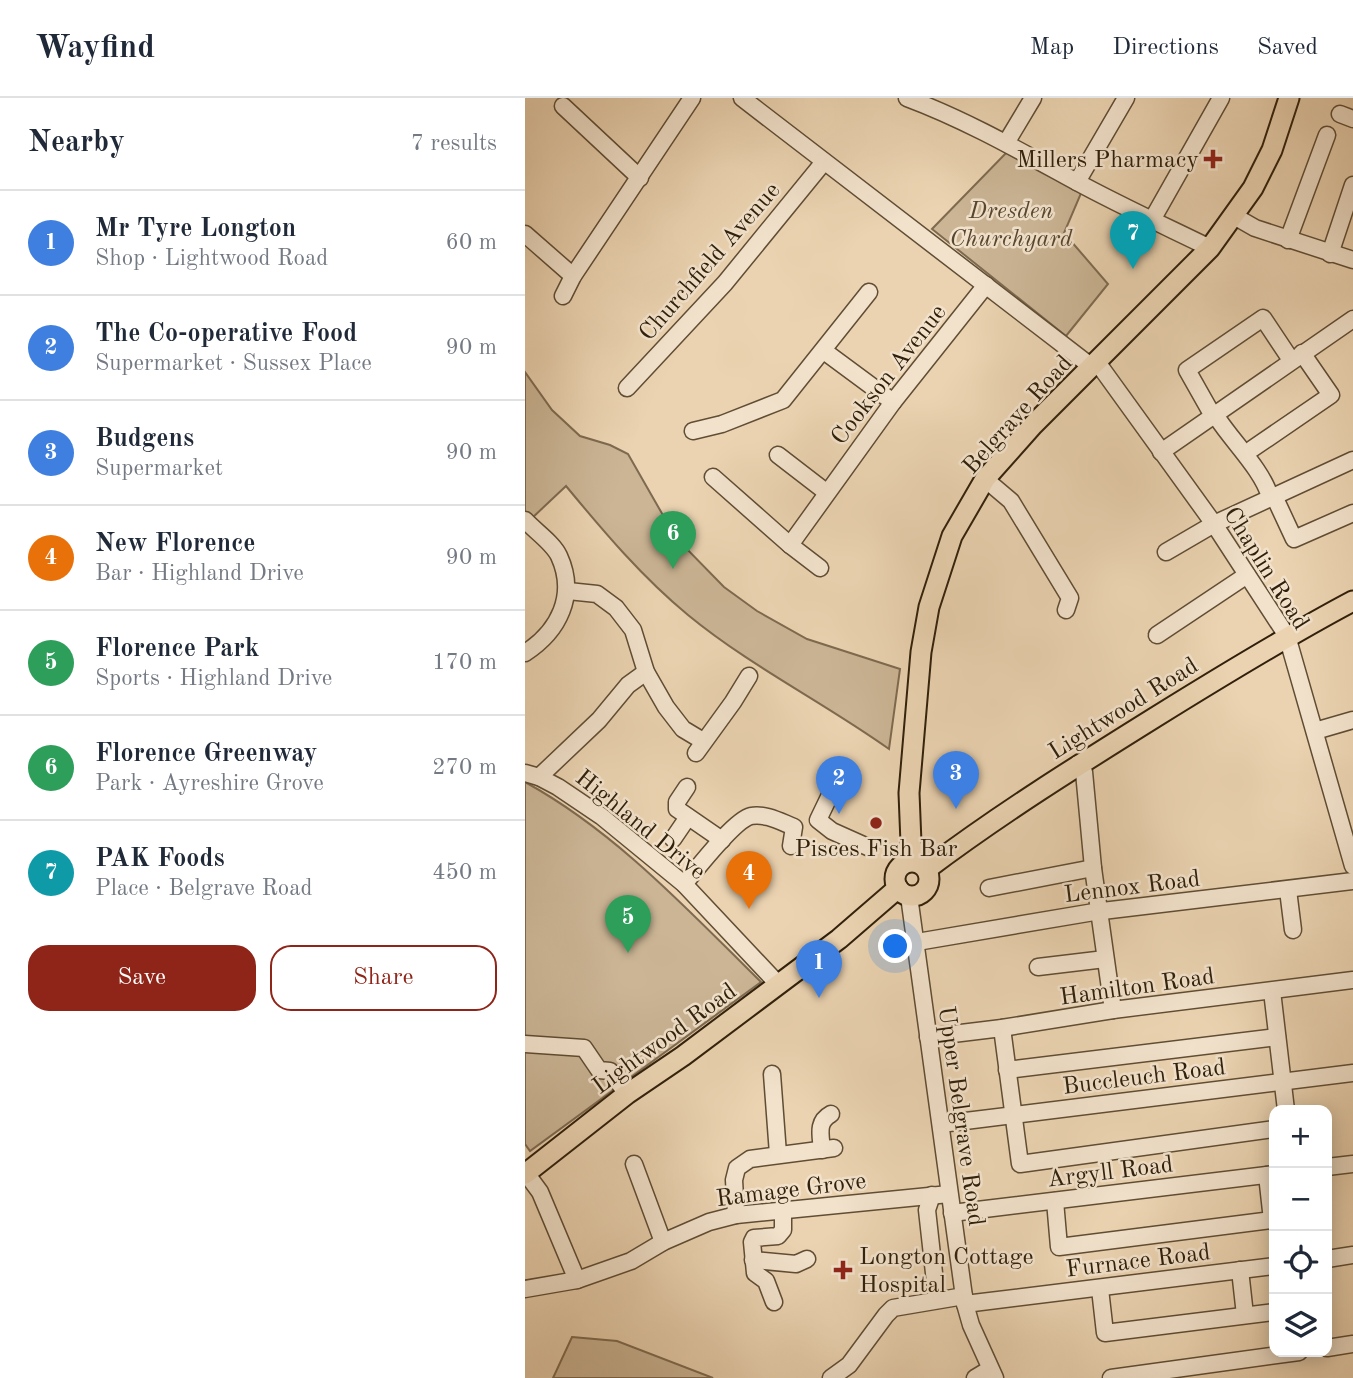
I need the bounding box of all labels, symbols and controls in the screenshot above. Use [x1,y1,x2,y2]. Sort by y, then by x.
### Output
text: Wayfind [35,32,155,65]
text: Map [1030,36,1074,60]
text: Directions [1112,36,1219,60]
text: Saved [1257,36,1318,60]
text: Nearby [28,128,125,158]
text: 7 results [411,132,497,155]
place label: Millers Pharmacy [1016,149,1199,173]
marker: Millers Pharmacy [1205,151,1221,167]
street label: Churchfield Avenue [636,179,786,346]
park label: Dresden Churchyard [949,200,1073,252]
pin: 7 [1110,211,1156,269]
text: Mr Tyre Longton [95,216,296,242]
text: 1 [44,231,58,254]
text: 60 m [446,231,497,254]
text: Shop · Lightwood Road [95,247,328,270]
street label: Cookson Avenue [828,301,952,450]
text: The Co-operative Food [95,321,357,347]
text: 2 [44,336,58,359]
text: 90 m [446,336,497,359]
street label: Belgrave Road [959,351,1078,479]
text: Supermarket · Sussex Place [95,352,372,375]
text: Budgens [95,426,194,452]
text: 3 [44,441,58,464]
text: 90 m [446,441,497,464]
text: Supermarket [95,457,223,480]
street label: Chaplin Road [1218,504,1312,635]
pin: 6 [650,511,696,569]
text: New Florence [95,531,256,557]
text: 4 [44,546,58,569]
text: 90 m [446,546,497,569]
text: Bar · Highland Drive [95,562,304,585]
text: Florence Park [95,636,259,662]
text: 5 [44,651,58,674]
text: 170 m [432,651,497,674]
street label: Lightwood Road [1045,654,1203,765]
text: Sports · Highland Drive [95,667,332,690]
text: Florence Greenway [95,741,317,767]
pin: 3 [933,751,979,809]
text: 6 [44,756,58,779]
text: 270 m [432,756,497,779]
pin: 2 [816,756,862,814]
street label: Highland Drive [570,766,709,885]
text: Park · Ayreshire Grove [95,772,324,795]
marker: Pisces Fish Bar [868,815,884,831]
place label: Pisces Fish Bar [794,838,958,862]
text: PAK Foods [95,846,225,872]
pin: 4 [726,851,772,909]
text: 7 [44,861,58,884]
text: 450 m [432,861,497,884]
street label: Lennox Road [1063,868,1202,908]
text: Place · Belgrave Road [95,877,313,900]
pin: 5 [605,895,651,953]
your location [878,929,912,963]
pin: 1 [796,940,842,998]
button: Save [28,945,256,1011]
button: Share [270,945,497,1011]
street label: Hamilton Road [1058,965,1216,1011]
street label: Lightwood Road [589,980,741,1100]
street label: Upper Belgrave Road [933,1005,987,1228]
street label: Buccleuch Road [1061,1056,1227,1100]
map controls [1269,1105,1332,1357]
button: + [1269,1105,1332,1168]
street label: Argyll Road [1046,1153,1175,1193]
button: − [1269,1168,1332,1231]
street label: Ramage Grove [715,1170,868,1212]
button: locate [1269,1231,1332,1294]
street label: Furnace Road [1065,1241,1212,1283]
place label: Longton Cottage Hospital [859,1246,1034,1298]
marker: Longton Cottage Hospital [833,1260,853,1280]
button: layers [1269,1294,1332,1357]

